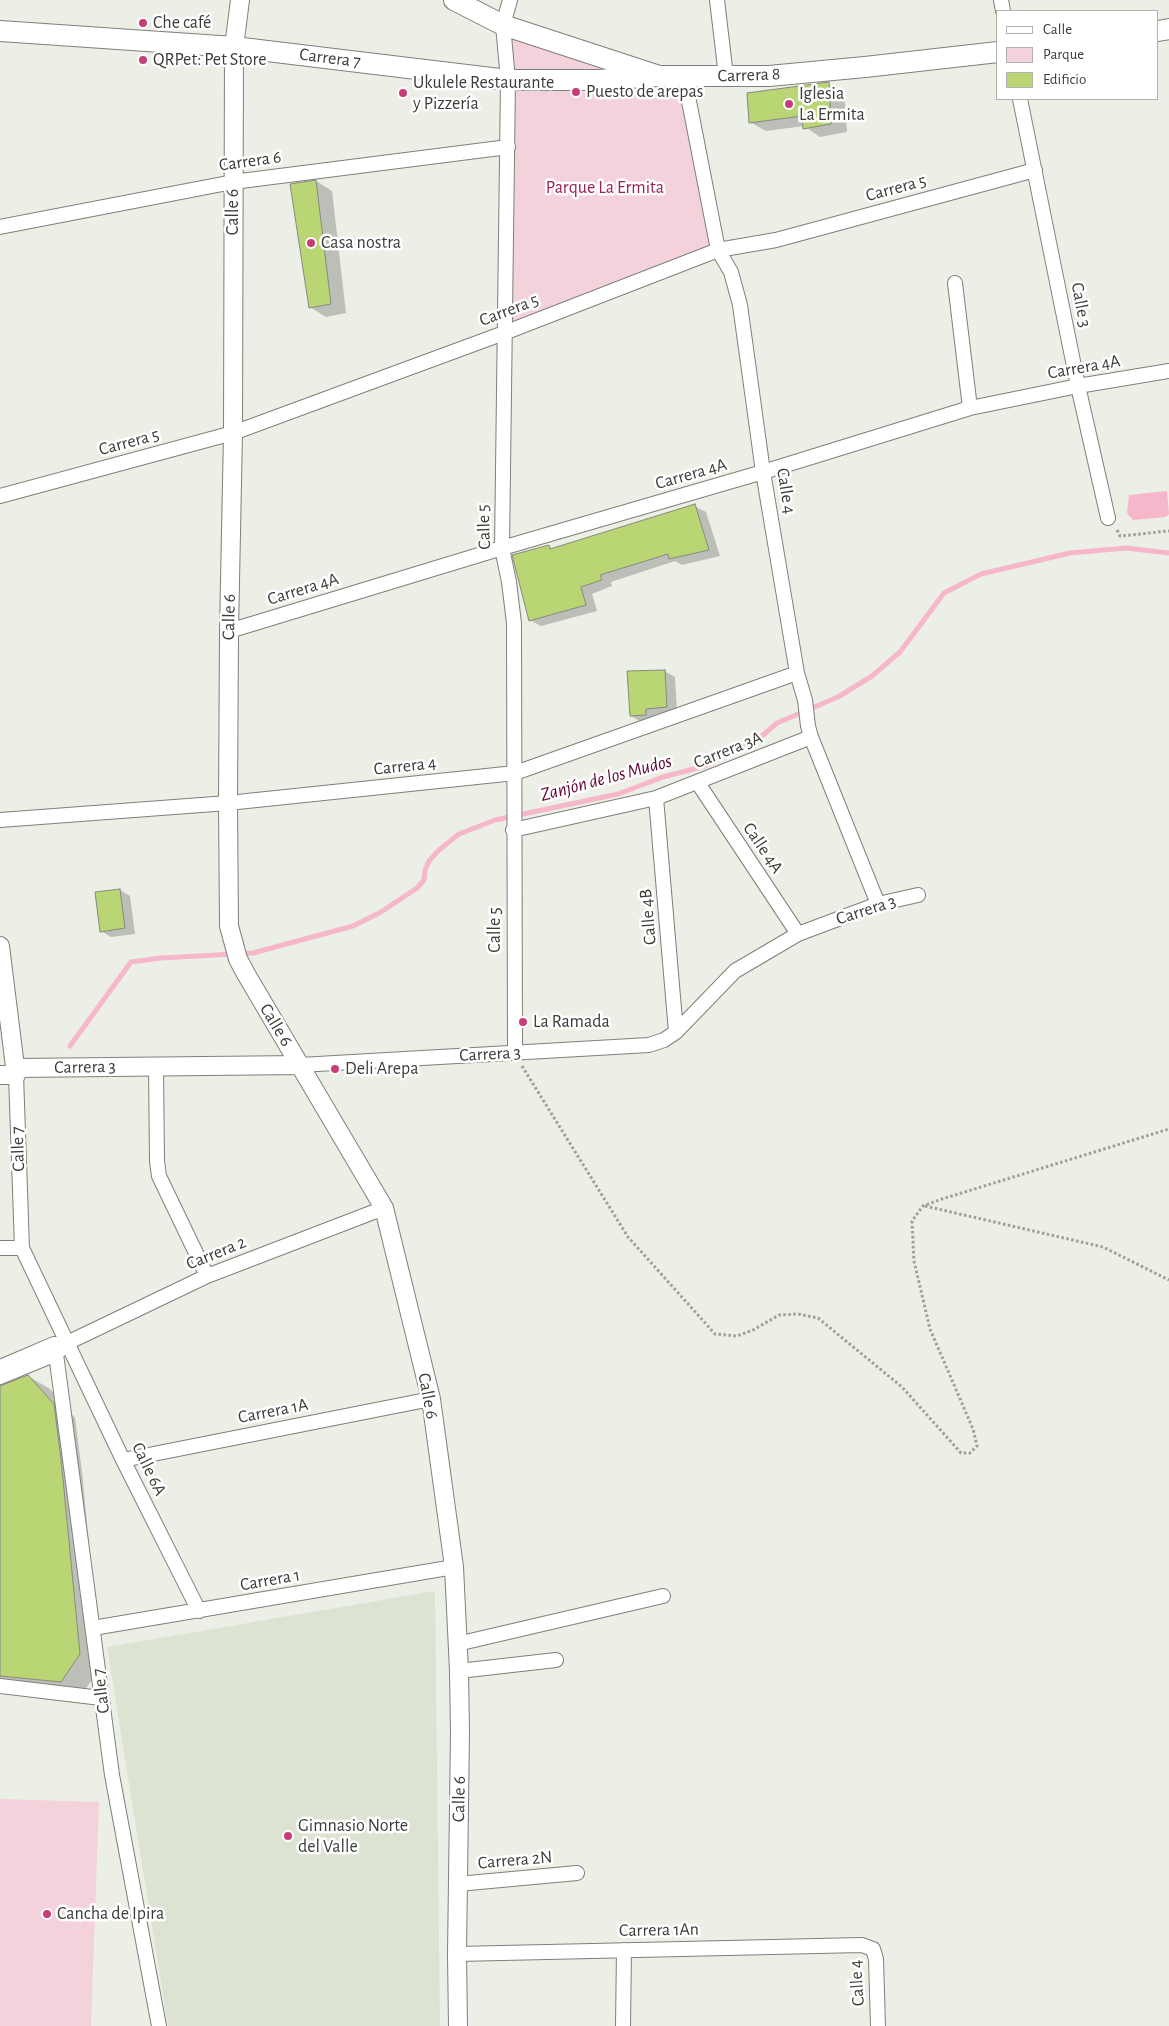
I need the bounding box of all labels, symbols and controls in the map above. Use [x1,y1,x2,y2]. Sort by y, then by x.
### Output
legend [996,10,1159,100]
place label: Che café [153,12,211,34]
marker: Che café [137,17,149,29]
text: Calle [1043,22,1072,37]
street label: Carrera 7 [298,44,362,72]
text: Parque [1043,47,1084,62]
place label: QRPet: Pet Store [153,49,267,71]
marker: QRPet: Pet Store [137,54,149,66]
street label: Carrera 8 [717,63,781,87]
place label: Ukulele Restaurante y Pizzería [413,72,554,115]
text: Edificio [1043,72,1086,87]
place label: Puesto de arepas [586,81,703,103]
place label: Iglesia La Ermita [799,83,865,126]
marker: Puesto de arepas [570,86,582,98]
marker: Ukulele Restaurante y Pizzería [397,87,409,99]
marker: Iglesia La Ermita [783,98,795,110]
street label: Carrera 6 [217,146,283,176]
street label: Carrera 5 [863,170,929,206]
park label: Parque La Ermita [546,177,664,199]
street label: Calle 6 [222,189,244,235]
place label: Casa nostra [321,232,401,254]
marker: Casa nostra [305,237,317,249]
street label: Calle 3 [1066,281,1096,329]
street label: Carrera 5 [476,289,542,331]
street label: Carrera 4A [1046,350,1122,384]
street label: Carrera 5 [96,424,162,460]
street label: Carrera 4A [653,454,729,494]
street label: Calle 4 [772,466,800,516]
street label: Calle 5 [472,504,496,550]
street label: Carrera 4A [265,568,341,610]
street label: Calle 6 [218,594,240,640]
street label: Carrera 3A [691,726,765,774]
water label: Zanjón de los Mudos [538,750,674,806]
street label: Carrera 4 [373,752,437,780]
street label: Calle 4A [738,818,788,878]
street label: Calle 4B [635,888,661,946]
street label: Carrera 3 [833,890,899,930]
street label: Calle 5 [484,907,506,953]
street label: Calle 6 [255,1000,297,1050]
place label: La Ramada [533,1011,610,1033]
marker: La Ramada [517,1016,529,1028]
street label: Carrera 3 [459,1042,521,1066]
street label: Carrera 3 [54,1056,116,1078]
place label: Deli Arepa [345,1058,418,1080]
marker: Deli Arepa [329,1063,341,1075]
street label: Calle 7 [6,1126,30,1172]
street label: Carrera 2 [183,1231,249,1275]
street label: Calle 6 [413,1371,443,1421]
street label: Carrera 1A [236,1394,310,1428]
street label: Calle 6A [127,1439,171,1499]
street label: Carrera 1 [238,1564,302,1596]
street label: Calle 7 [88,1667,114,1715]
street label: Calle 6 [448,1776,470,1822]
place label: Gimnasio Norte del Valle [298,1815,408,1858]
marker: Gimnasio Norte del Valle [282,1830,294,1842]
street label: Carrera 2N [477,1846,553,1874]
place label: Cancha de Ipira [57,1903,164,1925]
marker: Cancha de Ipira [41,1908,53,1920]
street label: Carrera 1An [619,1919,699,1941]
street label: Calle 4 [845,1959,869,2007]

